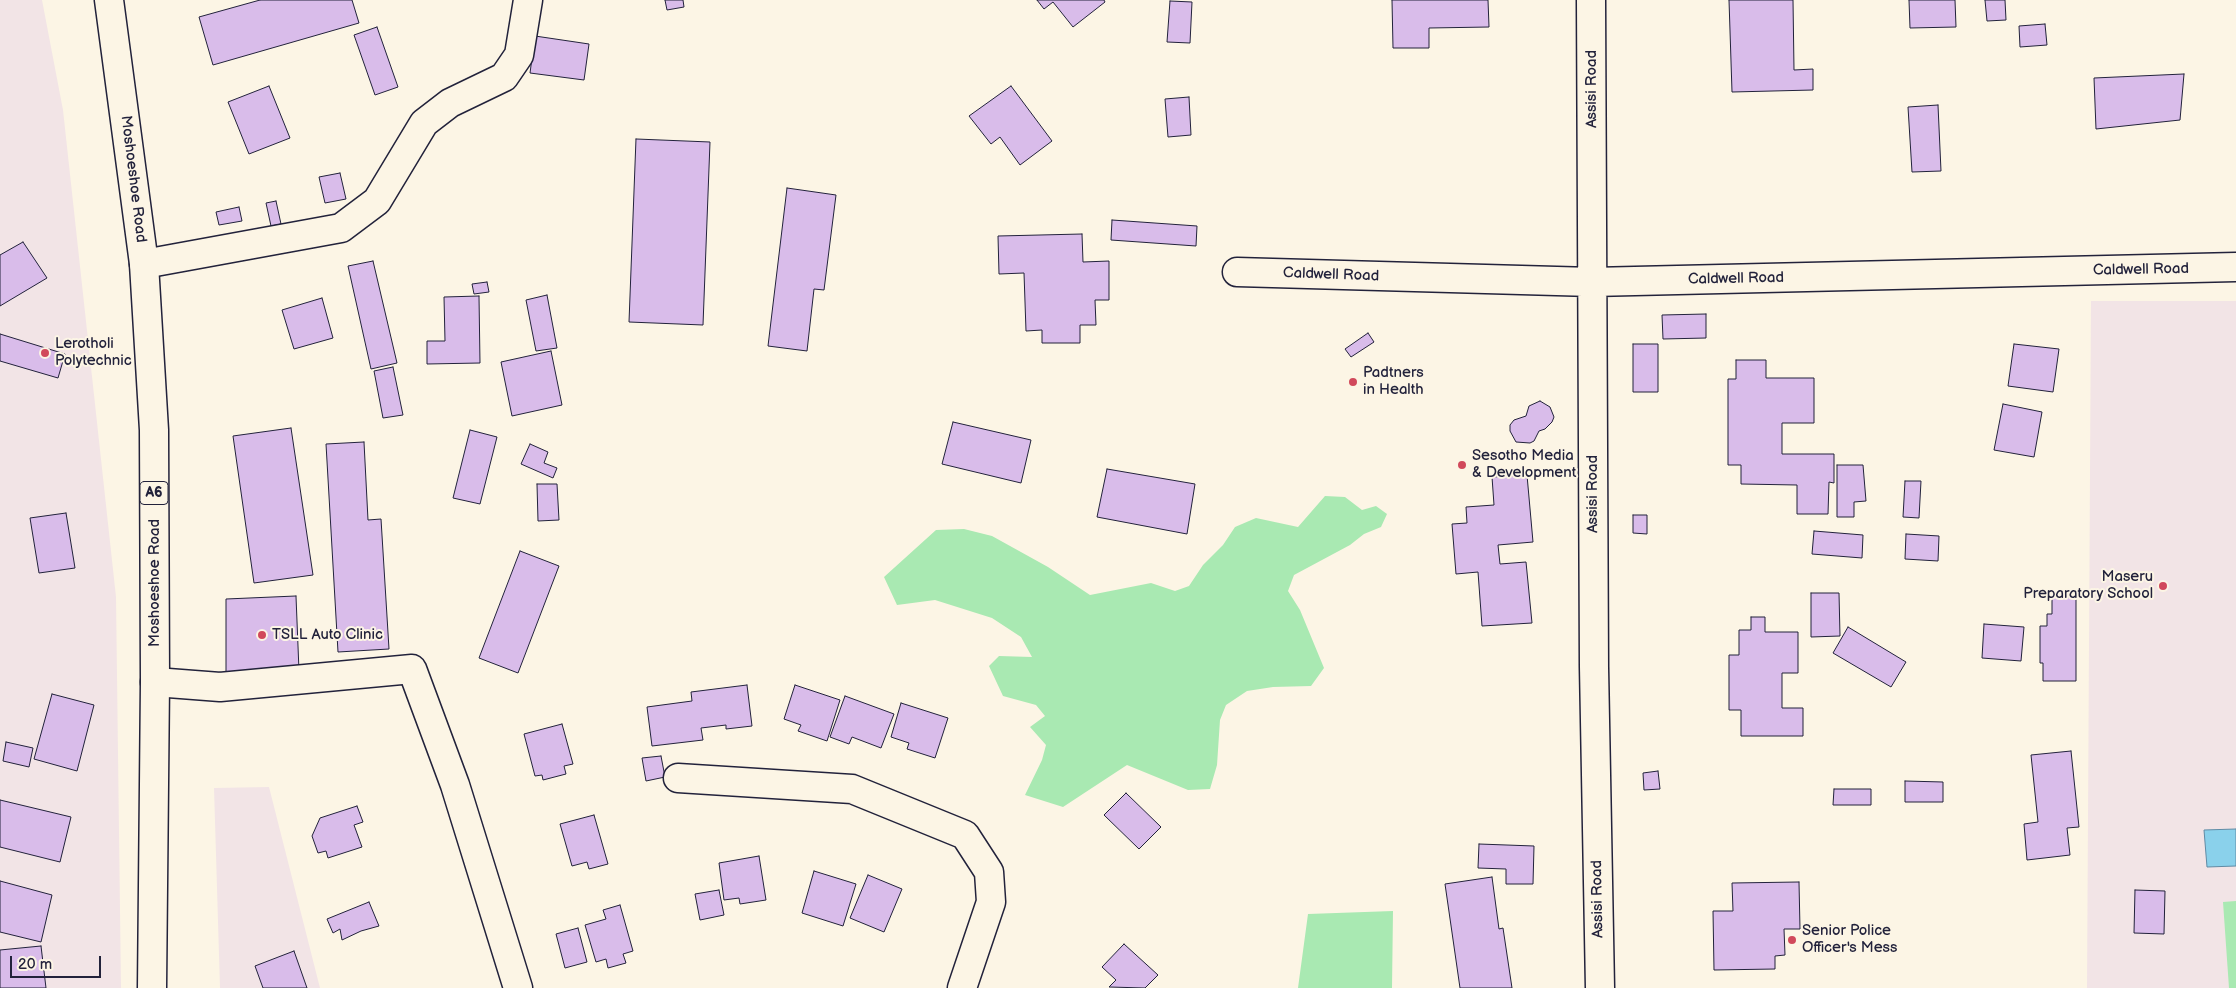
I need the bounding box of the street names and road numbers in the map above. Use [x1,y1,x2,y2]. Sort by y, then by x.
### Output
street label: Assisi Road [1583,50,1601,128]
street label: Moshoeshoe Road [116,114,150,244]
street label: Caldwell Road [2093,260,2189,280]
street label: Caldwell Road [1283,264,1379,286]
street label: Caldwell Road [1688,269,1784,289]
street label: Assisi Road [1584,455,1602,533]
road number: A6 [140,482,168,504]
street label: Moshoeshoe Road [146,519,164,647]
street label: Assisi Road [1588,860,1608,938]

